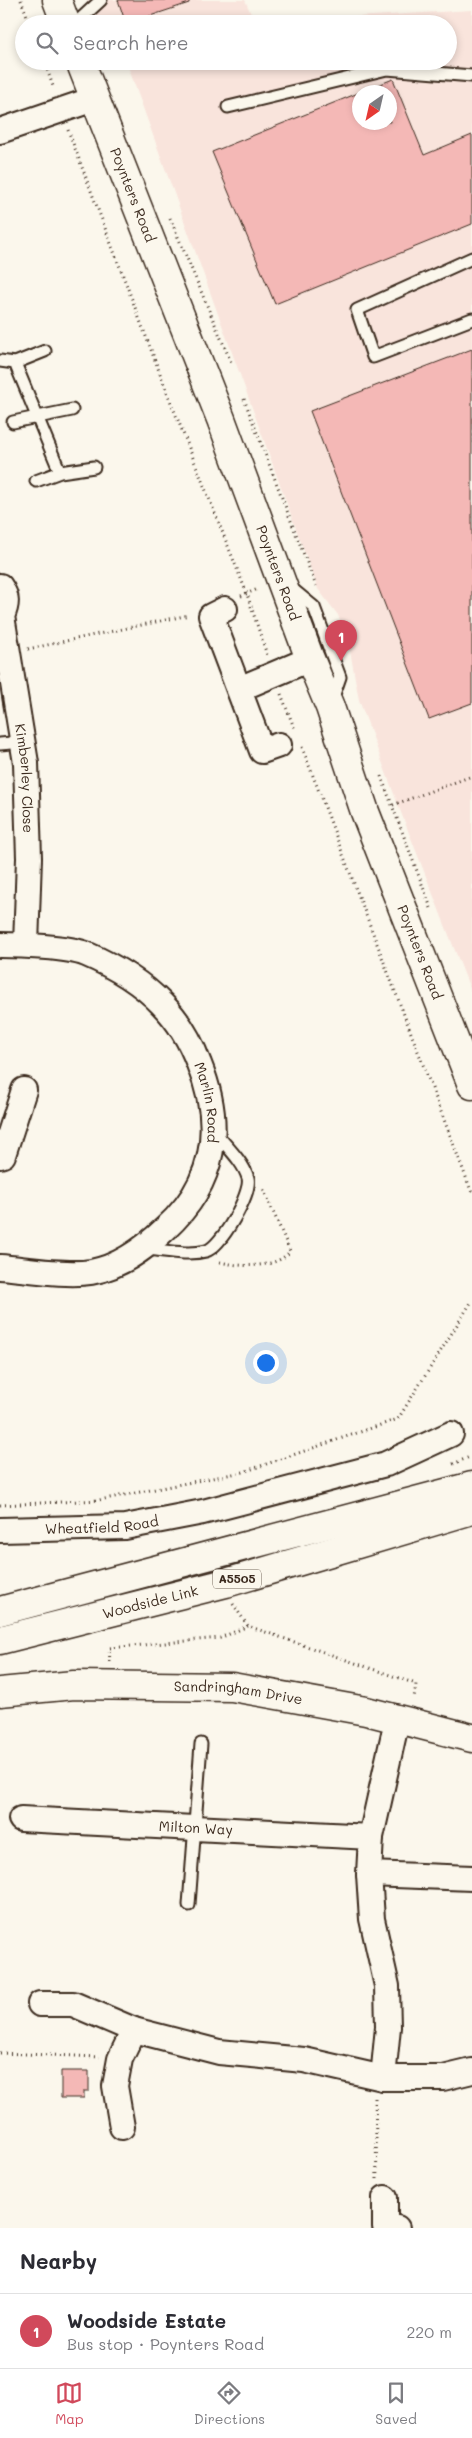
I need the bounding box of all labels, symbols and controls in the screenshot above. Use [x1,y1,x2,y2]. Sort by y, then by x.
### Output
search box [15,15,457,70]
icon: search [33,29,61,57]
text: Search here [73,30,189,55]
north arrow [352,85,397,130]
street label: Poynters Road [106,145,160,245]
street label: Poynters Road [252,523,305,623]
pin: 1 [325,620,357,661]
street label: Kimberley Close [11,722,38,833]
street label: Poynters Road [393,902,448,1002]
street label: Marlin Road [190,1059,223,1144]
your location [253,1350,279,1376]
street label: Wheatfield Road [45,1511,160,1538]
road number: A5505 [213,1570,261,1588]
street label: Woodside Link [100,1580,200,1623]
street label: Sandringham Drive [174,1676,304,1708]
street label: Milton Way [158,1816,233,1839]
text: Nearby [20,2247,97,2274]
text: Woodside Estate [67,2308,226,2333]
text: 1 [32,2321,40,2342]
text: 220 m [406,2321,452,2342]
text: Bus stop · Poynters Road [67,2333,264,2354]
tab: Map [55,2379,84,2428]
tab: Directions [194,2379,265,2428]
tab: Saved [375,2379,417,2428]

